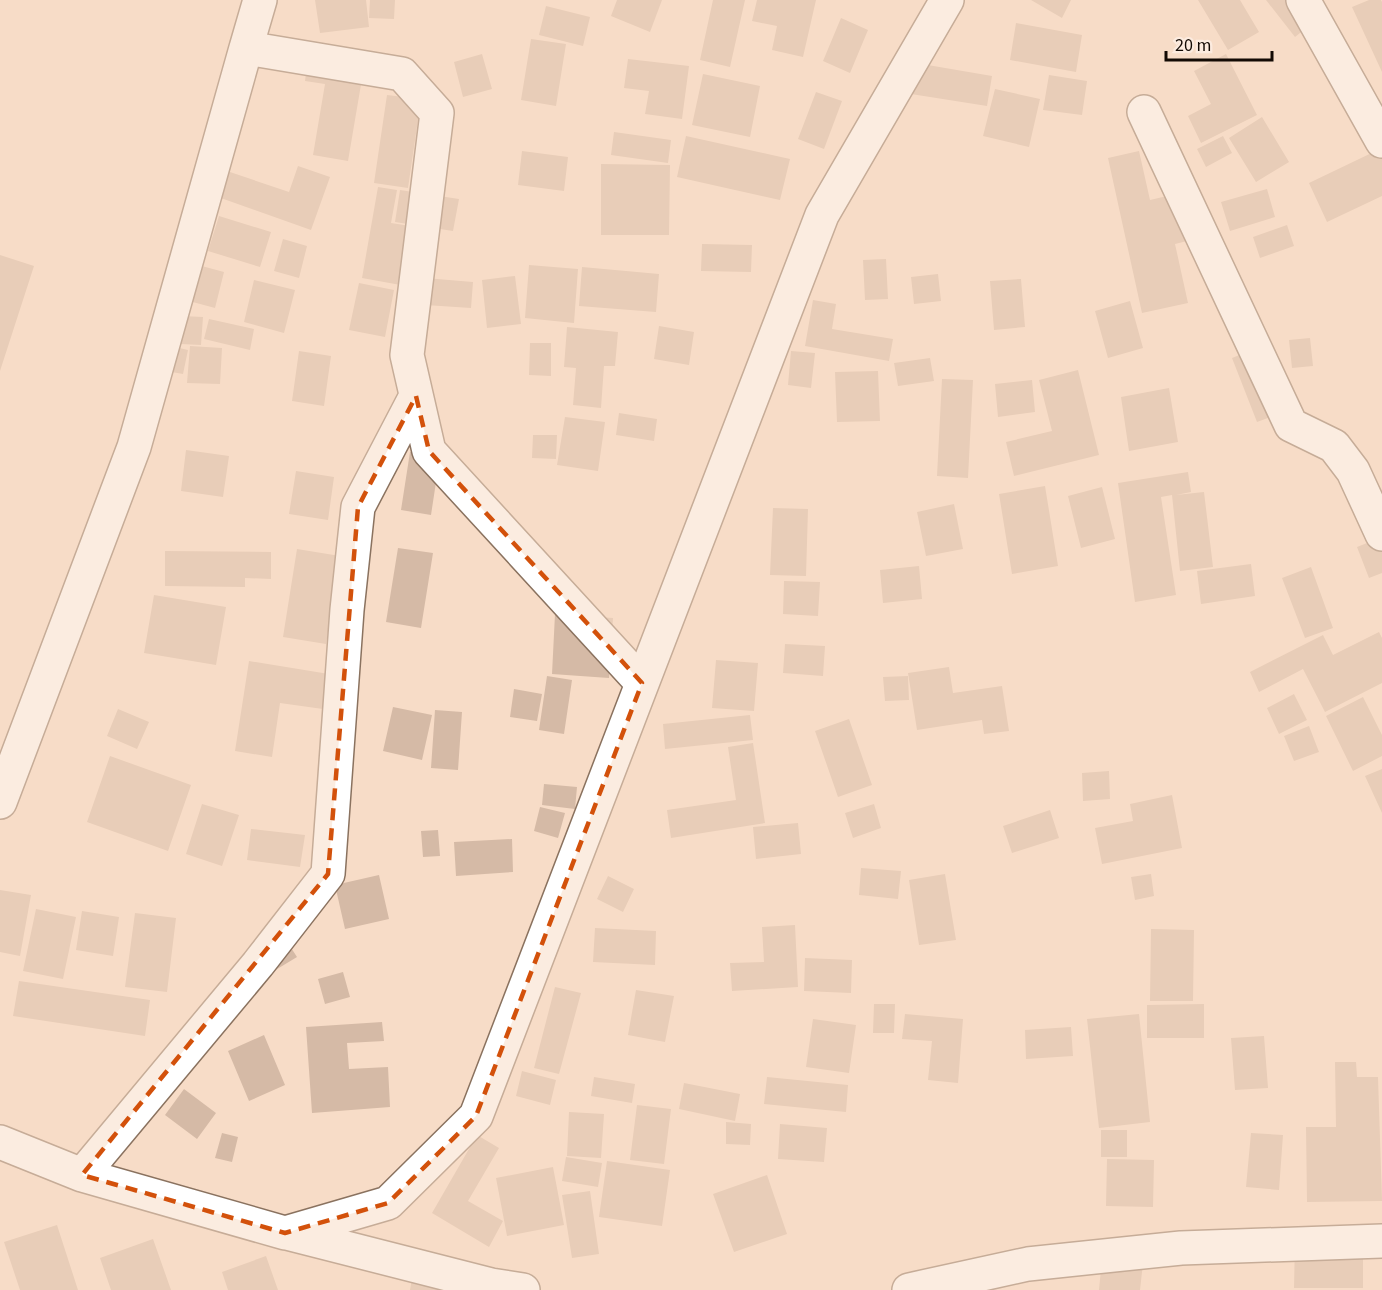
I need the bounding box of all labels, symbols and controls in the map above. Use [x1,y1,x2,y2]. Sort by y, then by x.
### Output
scale bar [1166,24,1272,62]
text: 20 m [1175,33,1211,58]

